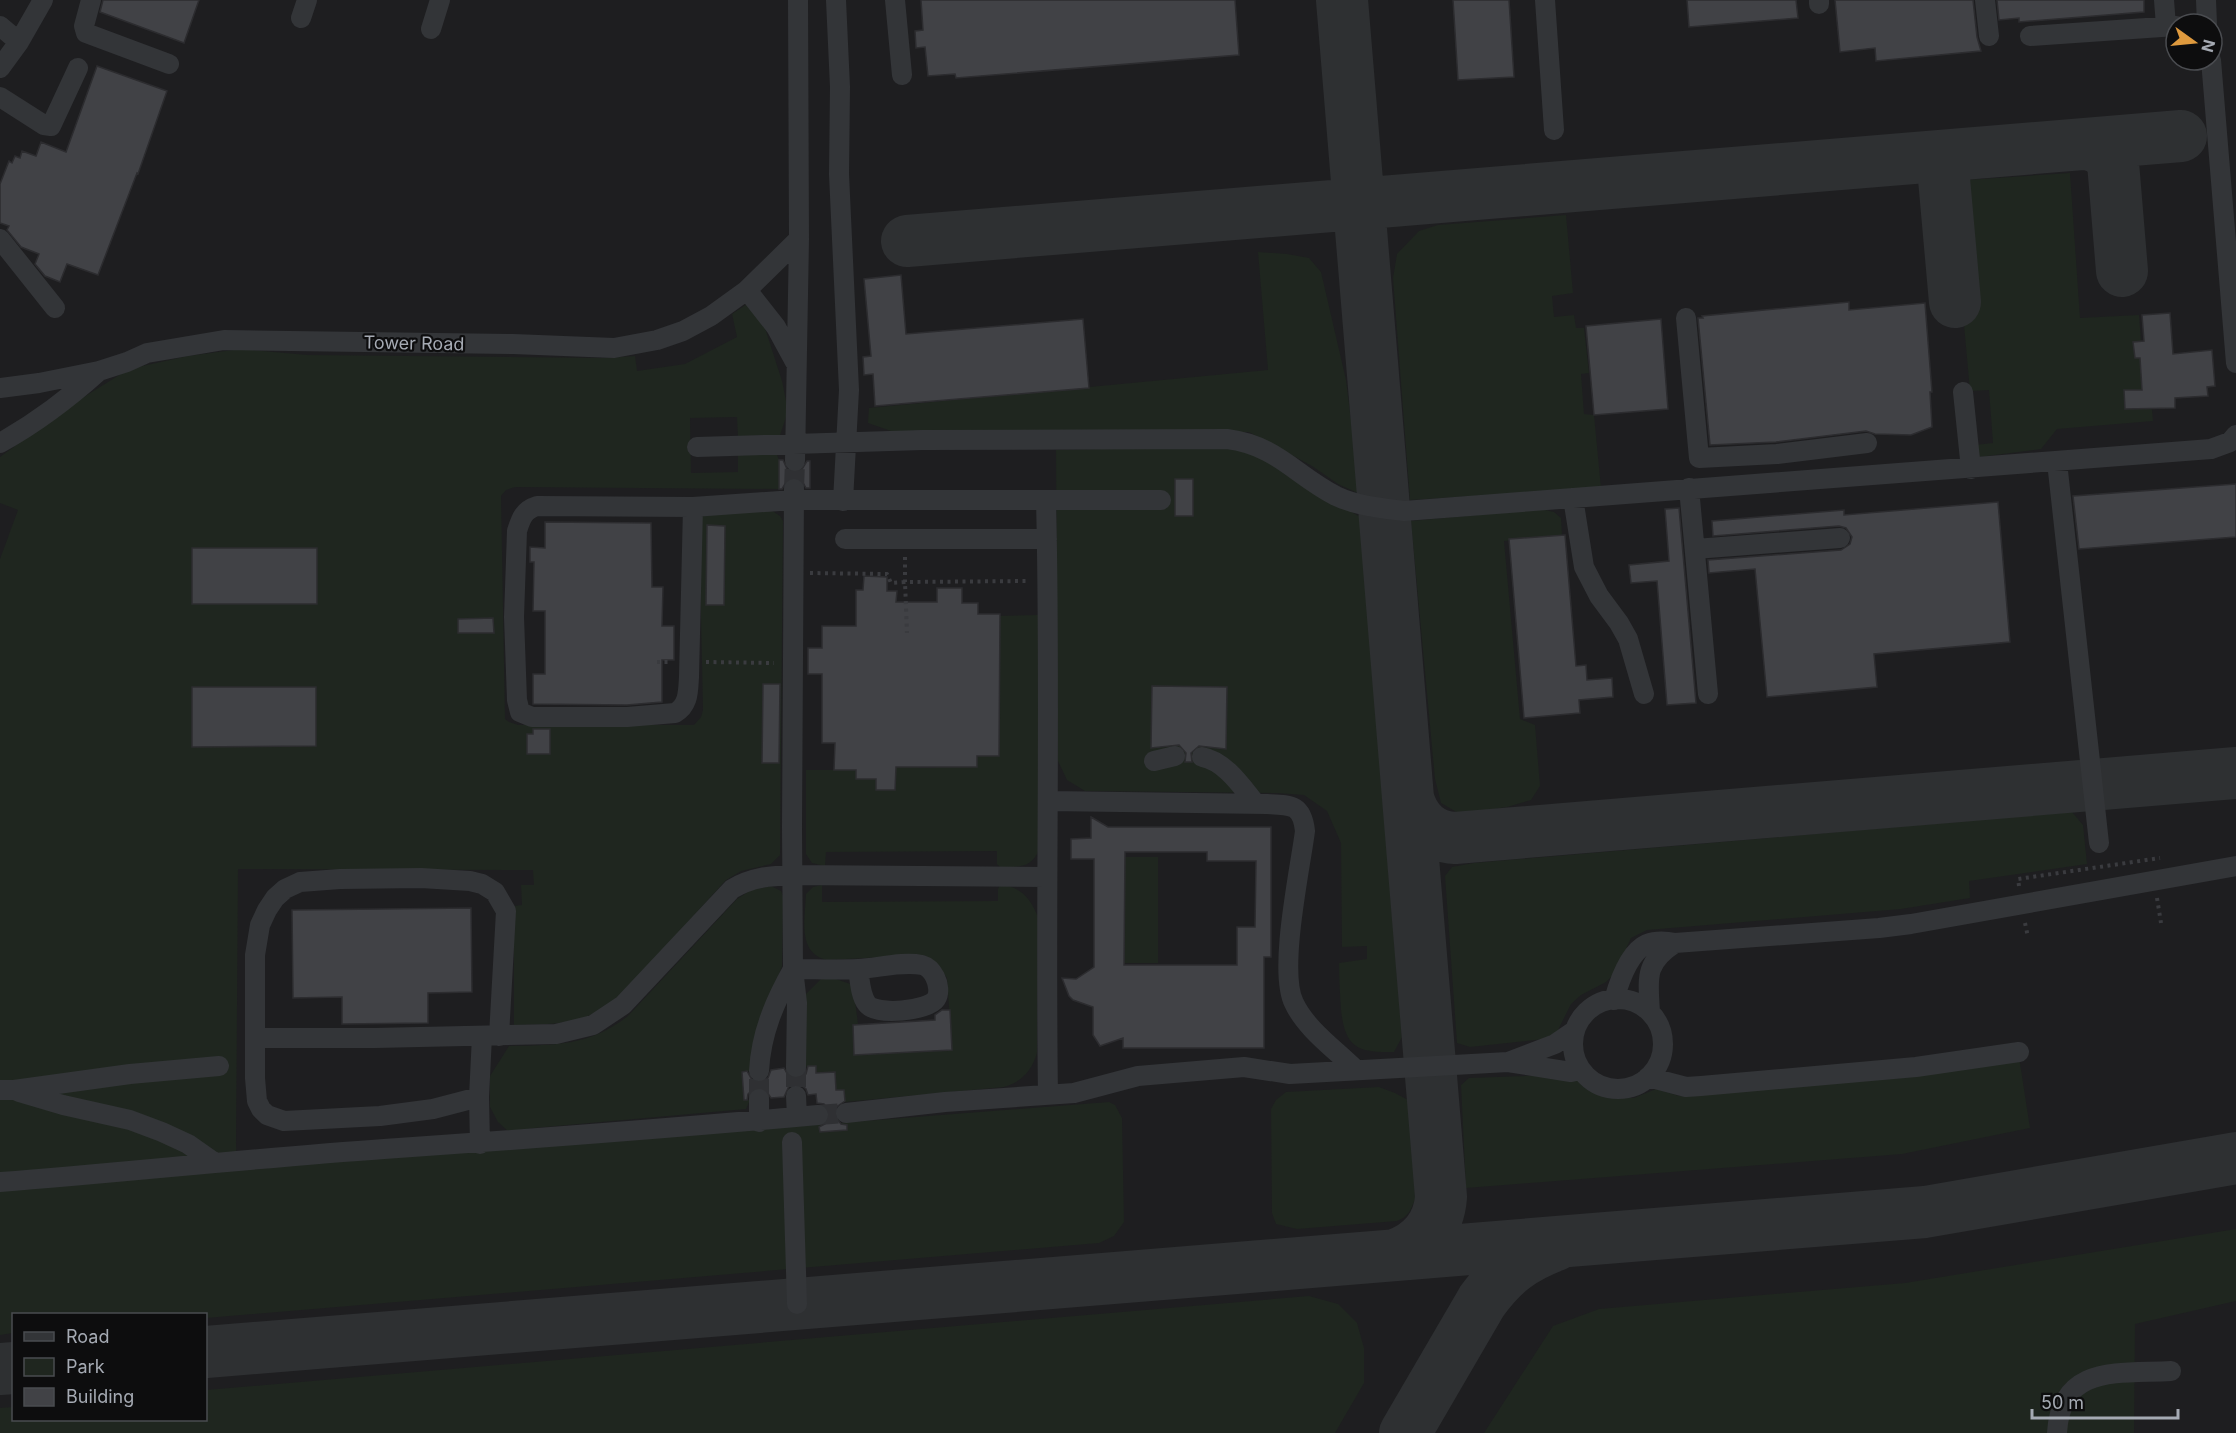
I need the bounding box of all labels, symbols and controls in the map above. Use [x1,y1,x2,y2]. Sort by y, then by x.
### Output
north arrow [2164,12,2224,72]
text: N [2197,37,2220,54]
street label: Tower Road [363,332,465,354]
legend [12,1313,207,1421]
text: Road [66,1326,109,1347]
text: Park [66,1356,105,1377]
scale bar [2032,1382,2178,1420]
text: Building [66,1386,134,1407]
text: 50 m [2041,1392,2084,1413]

